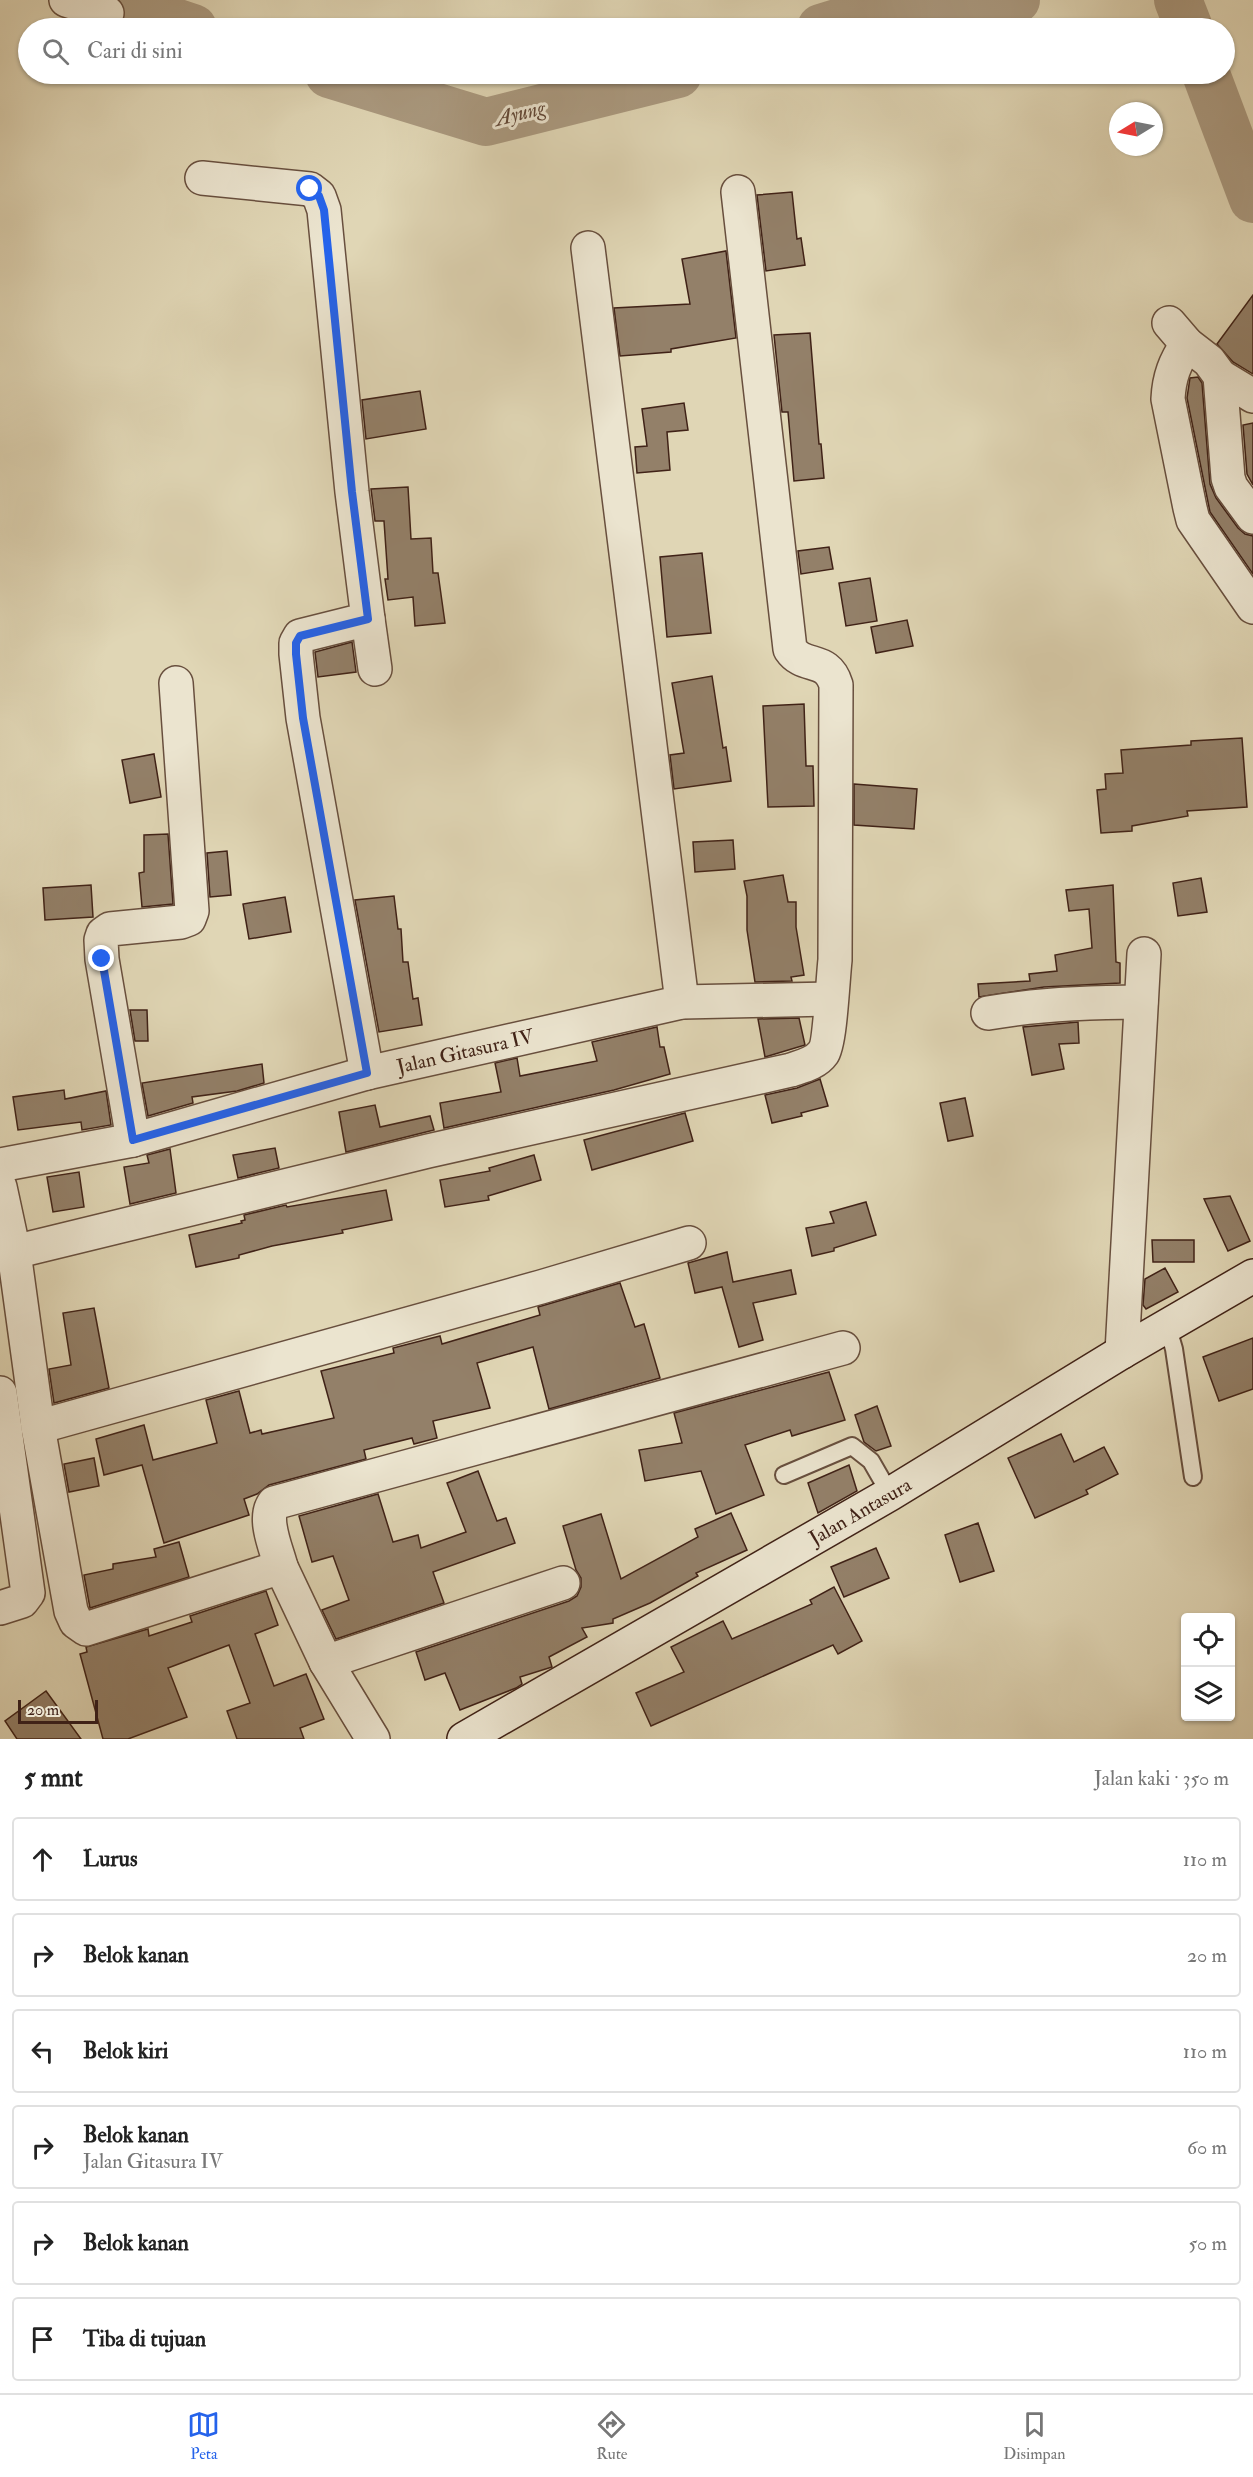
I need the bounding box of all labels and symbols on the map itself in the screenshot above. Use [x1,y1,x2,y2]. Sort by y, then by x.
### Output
water label: Ayung [490,94,549,133]
north arrow [1109,102,1163,156]
route start [296,175,322,201]
route end [88,945,114,971]
street label: Jalan Gitasura IV [393,1023,537,1080]
street label: Jalan Antasura [804,1472,917,1551]
scale bar [18,1697,98,1724]

